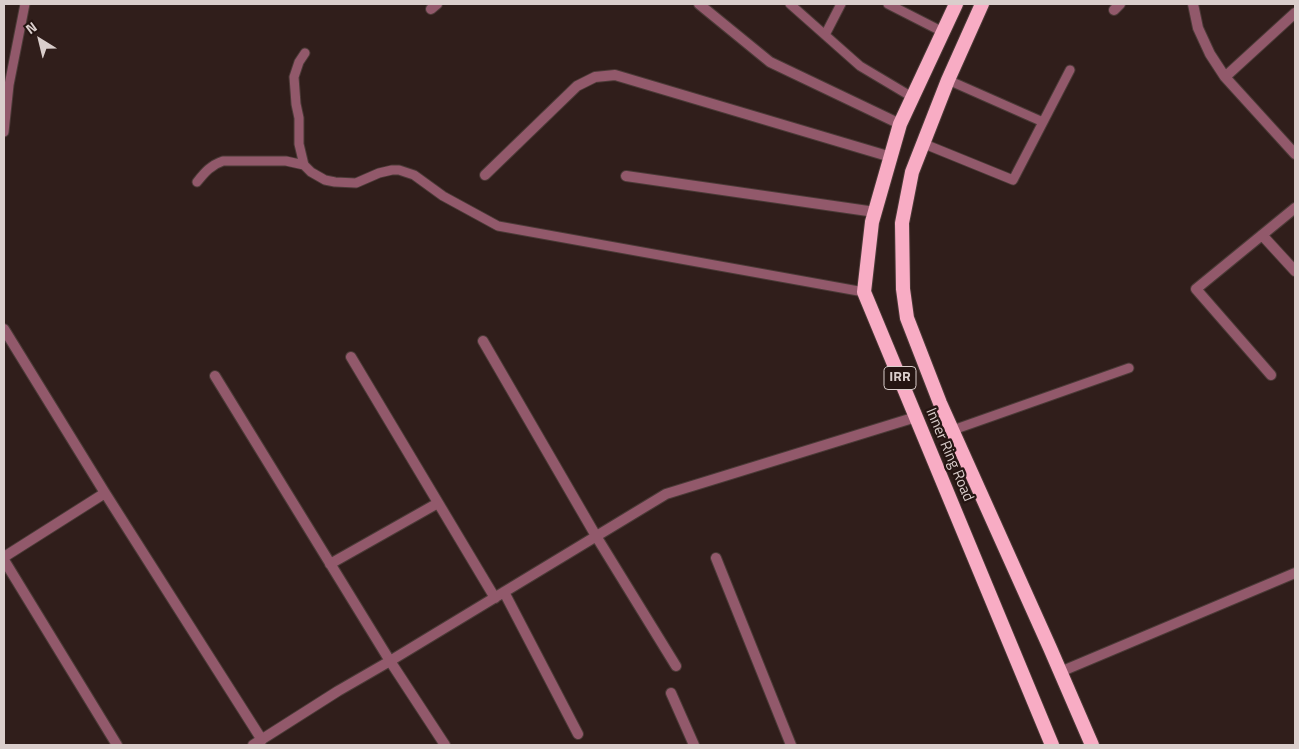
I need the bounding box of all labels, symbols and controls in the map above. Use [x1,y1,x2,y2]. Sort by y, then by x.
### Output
north arrow [15,15,65,65]
text: N [21,16,41,39]
road number: IRR [884,366,916,389]
street label: Inner Ring Road [921,405,977,505]

